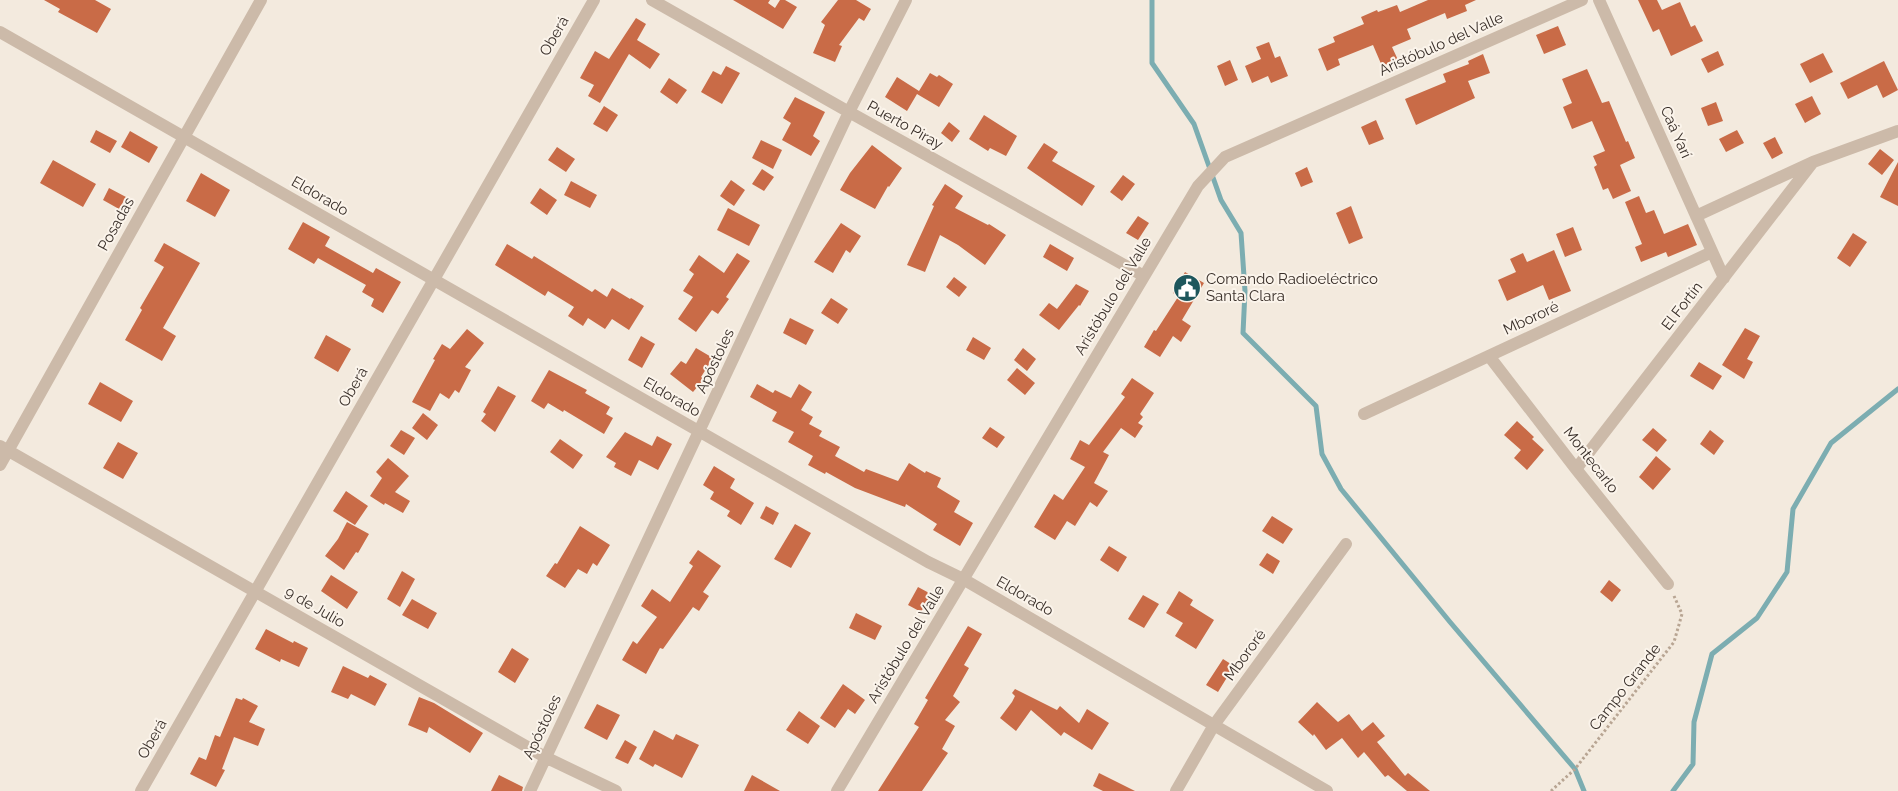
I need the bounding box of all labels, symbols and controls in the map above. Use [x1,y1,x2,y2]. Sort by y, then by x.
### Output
street label: Aristóbulo del Valle [1376,8,1506,80]
street label: Oberá [536,13,572,59]
street label: Puerto Piray [864,97,946,153]
street label: Caá Yarí [1657,103,1696,161]
street label: Eldorado [288,172,352,220]
street label: Posadas [94,194,138,254]
street label: Aristóbulo del Valle [1071,234,1155,358]
place label: Comando Radioeléctrico Santa Clara [1206,270,1378,305]
public building icon: Comando Radioeléctrico Santa Clara [1172,273,1202,303]
street label: El Fortín [1658,278,1706,334]
street label: Mbororé [1500,297,1562,339]
street label: Apóstoles [692,326,738,396]
street label: Oberá [335,364,371,410]
street label: Eldorado [640,373,704,421]
street label: Montecarlo [1560,423,1622,497]
street label: Eldorado [993,572,1057,620]
street label: Aristóbulo del Valle [864,582,948,706]
street label: 9 de Julio [282,583,348,631]
street label: Mbororé [1220,626,1270,684]
street label: Campo Grande [1585,640,1665,734]
street label: Apóstoles [519,692,565,762]
street label: Oberá [134,716,170,762]

